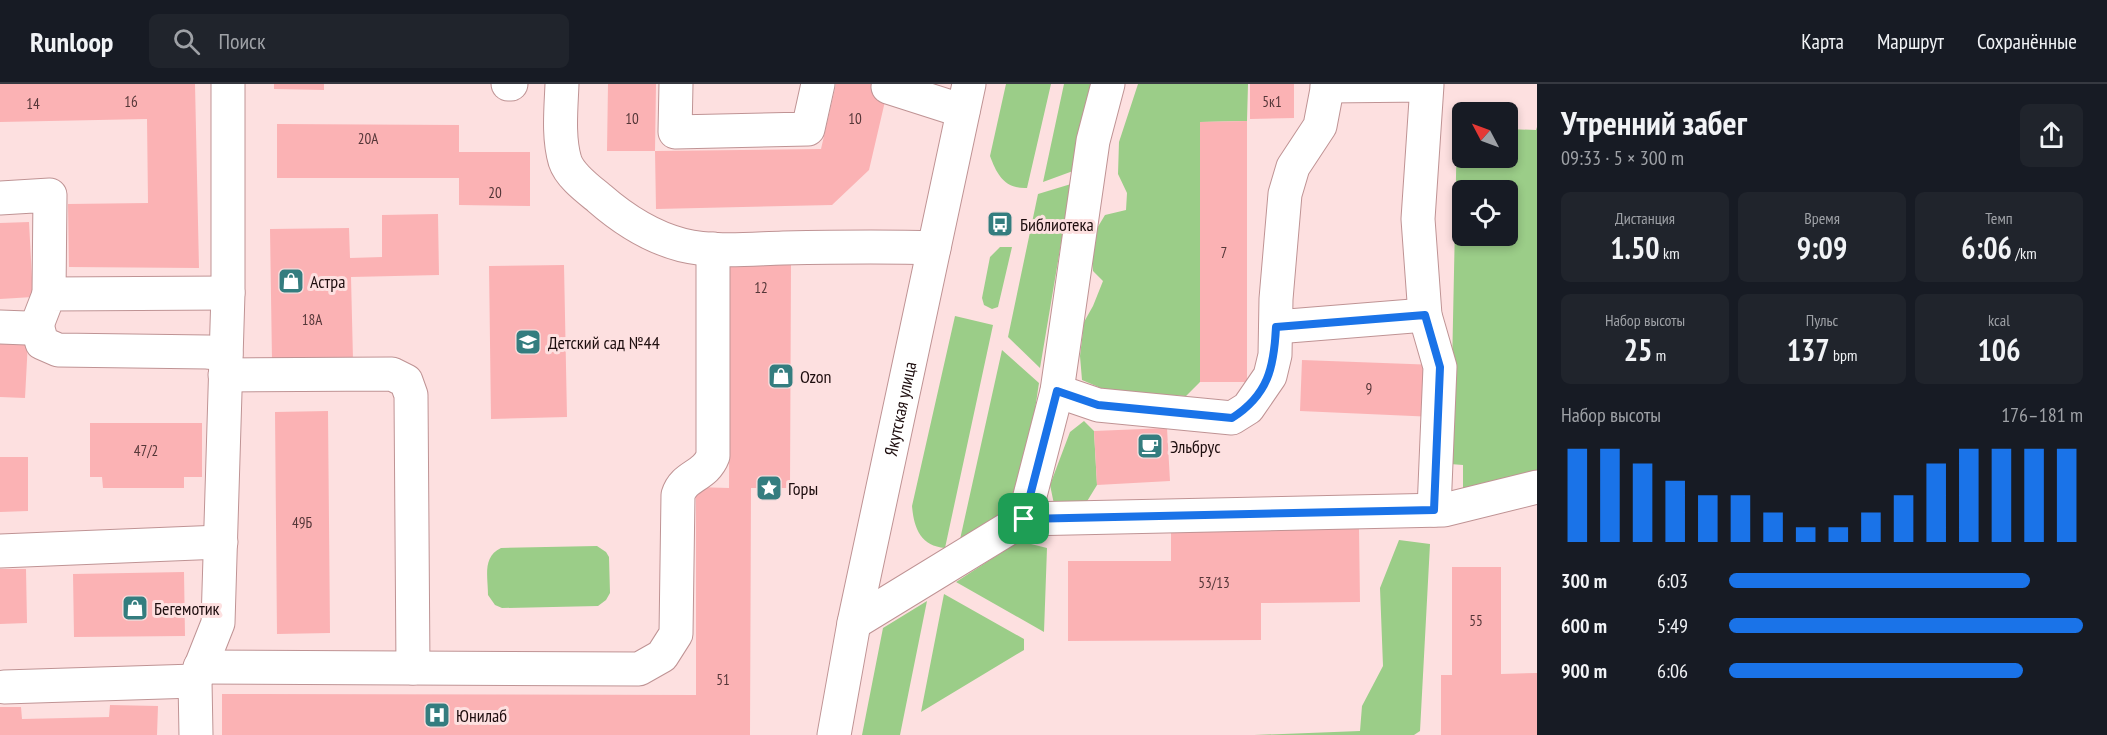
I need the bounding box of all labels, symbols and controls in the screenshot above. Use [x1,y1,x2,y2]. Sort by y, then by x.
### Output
search box [149,14,569,68]
text: Runloop [30,23,113,60]
icon: search [170,25,203,58]
text: Поиск [218,27,265,55]
text: Карта [1801,28,1844,55]
text: Маршрут [1877,28,1944,55]
text: Сохранённые [1977,28,2077,55]
house number: 16 [124,92,138,111]
house number: 5к1 [1262,92,1282,111]
house number: 14 [26,94,40,113]
text: Утренний забег [1561,101,1747,144]
north arrow [1452,102,1518,168]
map controls [1452,102,1518,246]
button: share [2020,104,2083,167]
house number: 10 [625,109,639,128]
house number: 10 [848,109,862,128]
house number: 20А [358,129,379,148]
text: 09:33 · 5 × 300 m [1561,145,1684,171]
button: locate [1452,180,1518,246]
house number: 20 [488,183,502,202]
text: Дистанция [1615,208,1675,228]
text: Время [1804,208,1840,228]
text: Темп [1985,208,2013,228]
bus stop icon: Библиотека [985,209,1015,239]
place label: Библиотека [1020,213,1094,236]
text: 1.50 [1610,228,1660,267]
text: 9:09 [1797,228,1847,267]
text: 6:06 [1961,228,2012,267]
house number: 7 [1221,243,1227,262]
text: km [1660,243,1680,263]
text: /km [2012,243,2037,263]
shop icon: Астра [276,266,306,296]
place label: Астра [310,270,345,293]
house number: 12 [754,278,768,297]
house number: 18А [302,310,323,329]
text: Набор высоты [1605,310,1685,330]
text: Пульс [1806,310,1838,330]
text: kcal [1988,310,2010,330]
school or university icon: Детский сад №44 [513,327,543,357]
text: 25 [1624,330,1652,369]
text: 137 [1787,330,1830,369]
text: 106 [1977,330,2021,369]
place label: Детский сад №44 [548,331,660,354]
text: m [1652,345,1666,365]
text: bpm [1830,345,1857,365]
street label: Якутская улица [878,359,921,458]
shop icon: Ozon [766,361,796,391]
place label: Ozon [800,365,832,388]
house number: 9 [1366,379,1372,398]
text: Набор высоты [1561,402,1661,428]
text: 176–181 m [2001,402,2083,428]
cafe icon: Эльбрус [1135,431,1165,461]
place label: Эльбрус [1170,435,1221,458]
house number: 47/2 [134,441,158,460]
place icon: Горы [754,473,784,503]
place label: Горы [788,477,818,500]
pin [998,493,1049,544]
icon: arrive [1007,502,1040,535]
house number: 49Б [292,513,312,532]
text: 300 m [1561,568,1607,594]
text: 6:03 [1657,568,1688,594]
house number: 53/13 [1198,573,1230,592]
shop icon: Бегемотик [120,593,150,623]
place label: Бегемотик [154,597,220,620]
house number: 55 [1469,611,1483,630]
text: 600 m [1561,613,1607,639]
text: 5:49 [1657,613,1688,639]
text: 900 m [1561,658,1607,684]
text: 6:06 [1657,658,1688,684]
house number: 51 [716,670,730,689]
hospital icon: Юнилаб [422,700,452,730]
place label: Юнилаб [456,704,507,727]

